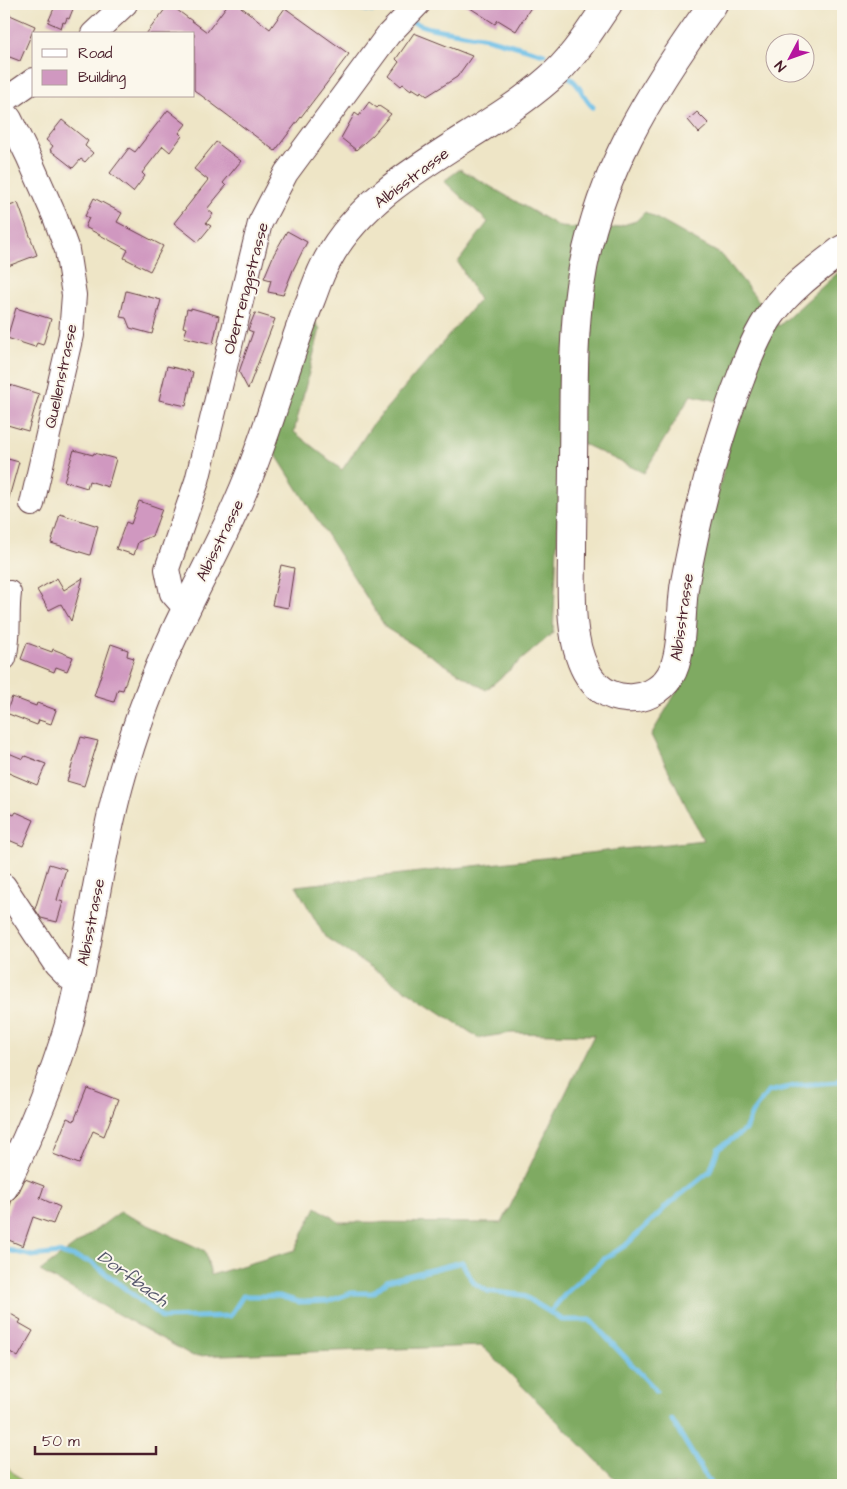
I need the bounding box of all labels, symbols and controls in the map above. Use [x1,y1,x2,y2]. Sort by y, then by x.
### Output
legend [32,32,195,98]
north arrow [764,32,814,82]
text: Road [78,43,113,64]
text: N [770,56,791,76]
text: Building [78,67,126,89]
street label: Albisstrasse [370,142,454,213]
street label: Oberrenggstrasse [218,220,275,357]
street label: Quellenstrasse [39,322,83,430]
street label: Albisstrasse [191,496,249,585]
street label: Albisstrasse [665,572,699,662]
street label: Albisstrasse [72,876,110,968]
water label: Dorfbach [92,1244,174,1313]
scale bar [35,1424,156,1456]
text: 50 m [42,1431,80,1452]

